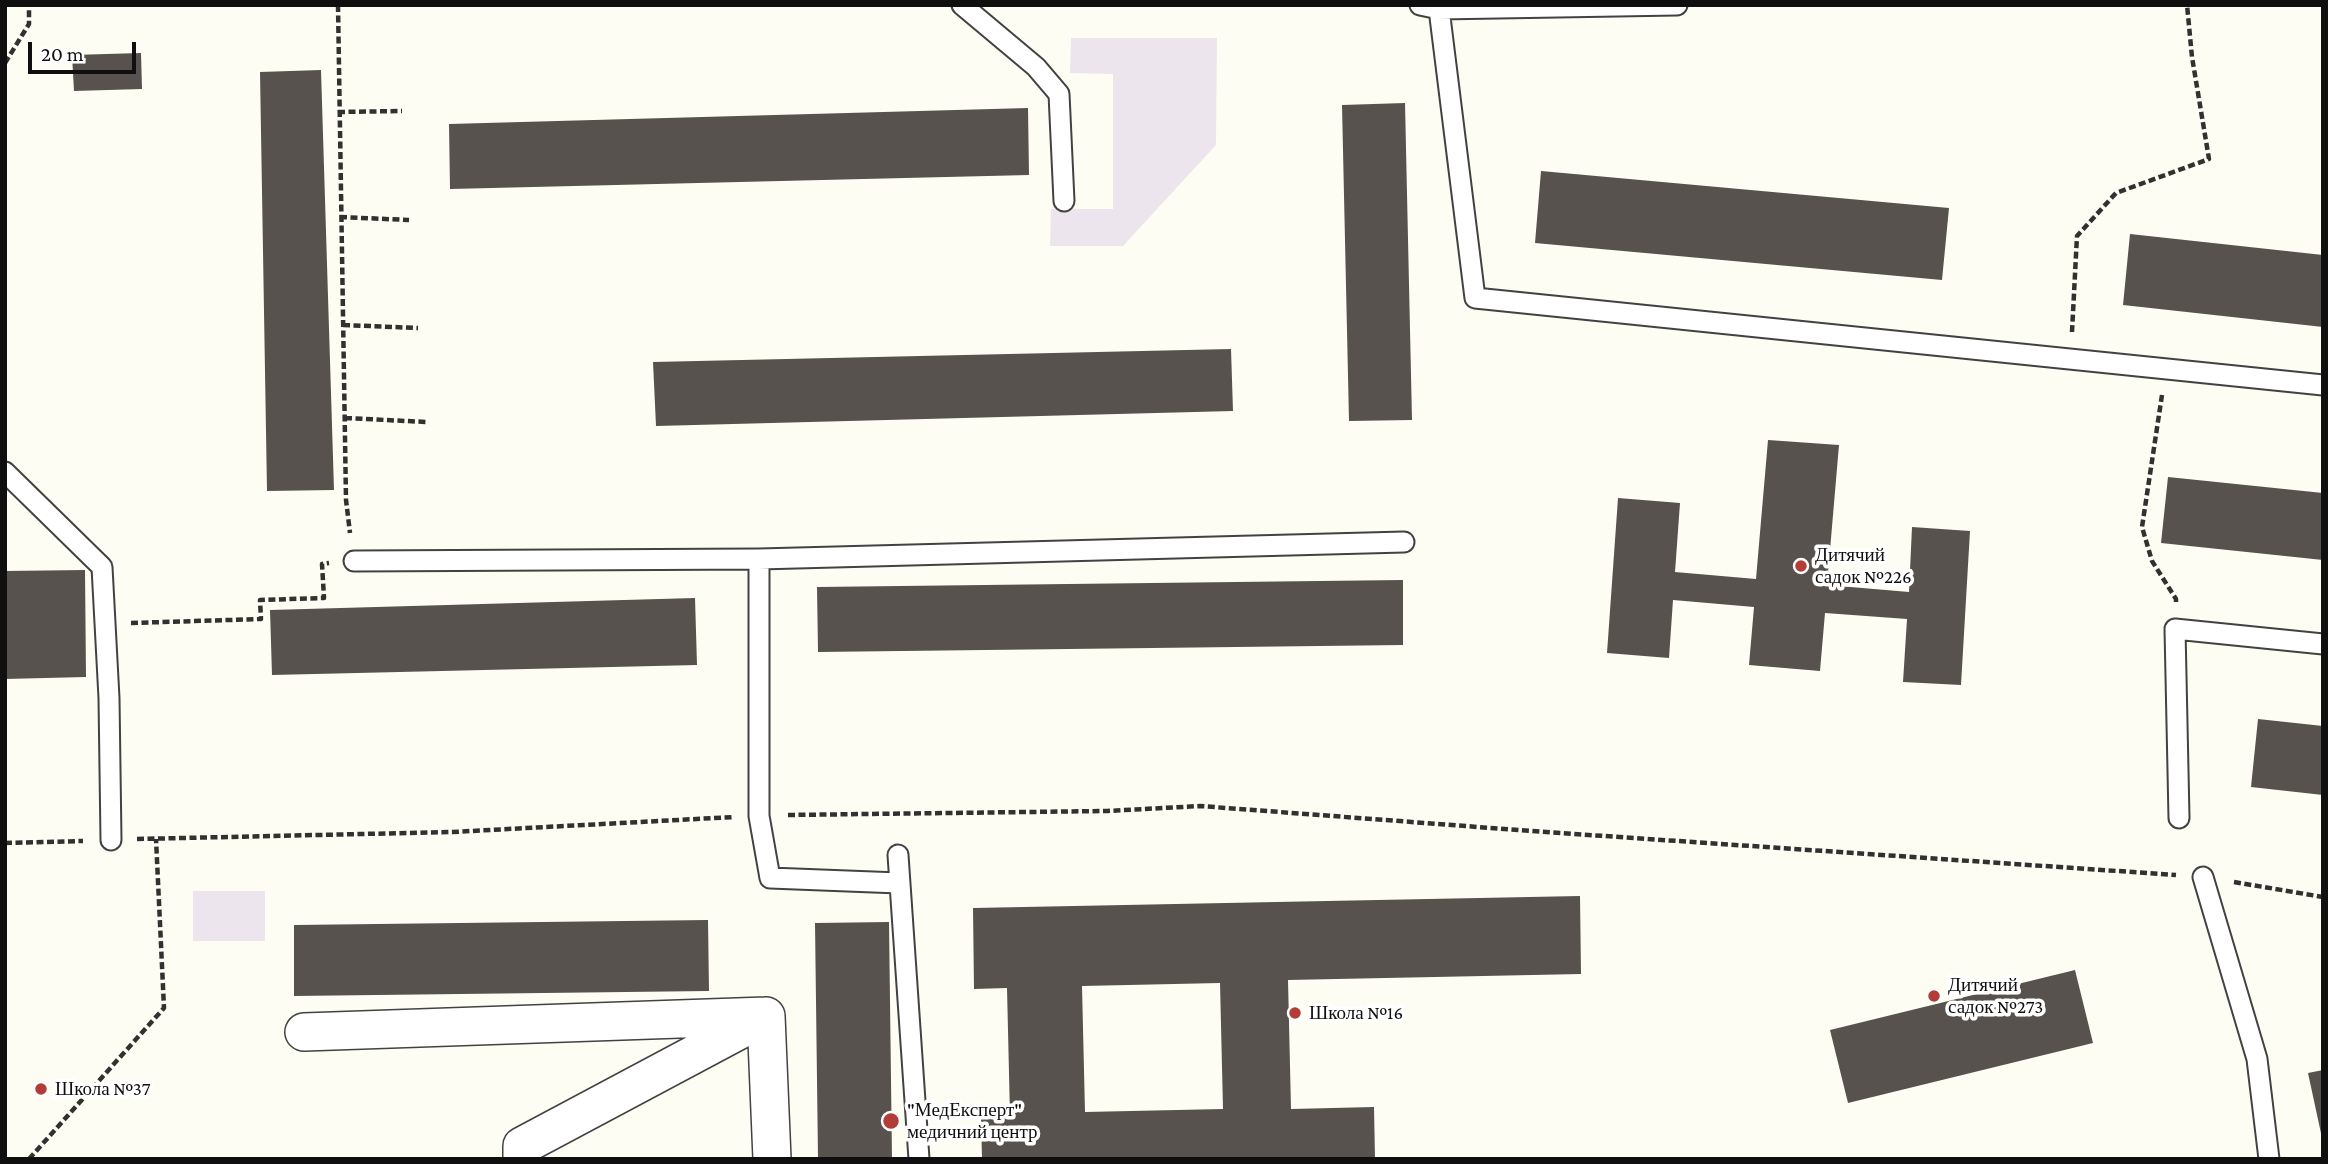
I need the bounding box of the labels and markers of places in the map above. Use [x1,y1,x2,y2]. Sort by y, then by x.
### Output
place label: Дитячий садок №226 [1815,544,1912,588]
marker: Дитячий садок №226 [1793,558,1809,574]
place label: Дитячий садок №273 [1948,974,2043,1018]
marker: Дитячий садок №273 [1926,988,1942,1004]
place label: Школа №16 [1309,1002,1403,1024]
marker: Школа №16 [1287,1005,1303,1021]
place label: Школа №37 [55,1078,150,1100]
marker: Школа №37 [33,1081,49,1097]
place label: "МедЕксперт" медичний центр [907,1099,1037,1143]
marker: "МедЕксперт" медичний центр [881,1111,901,1131]

